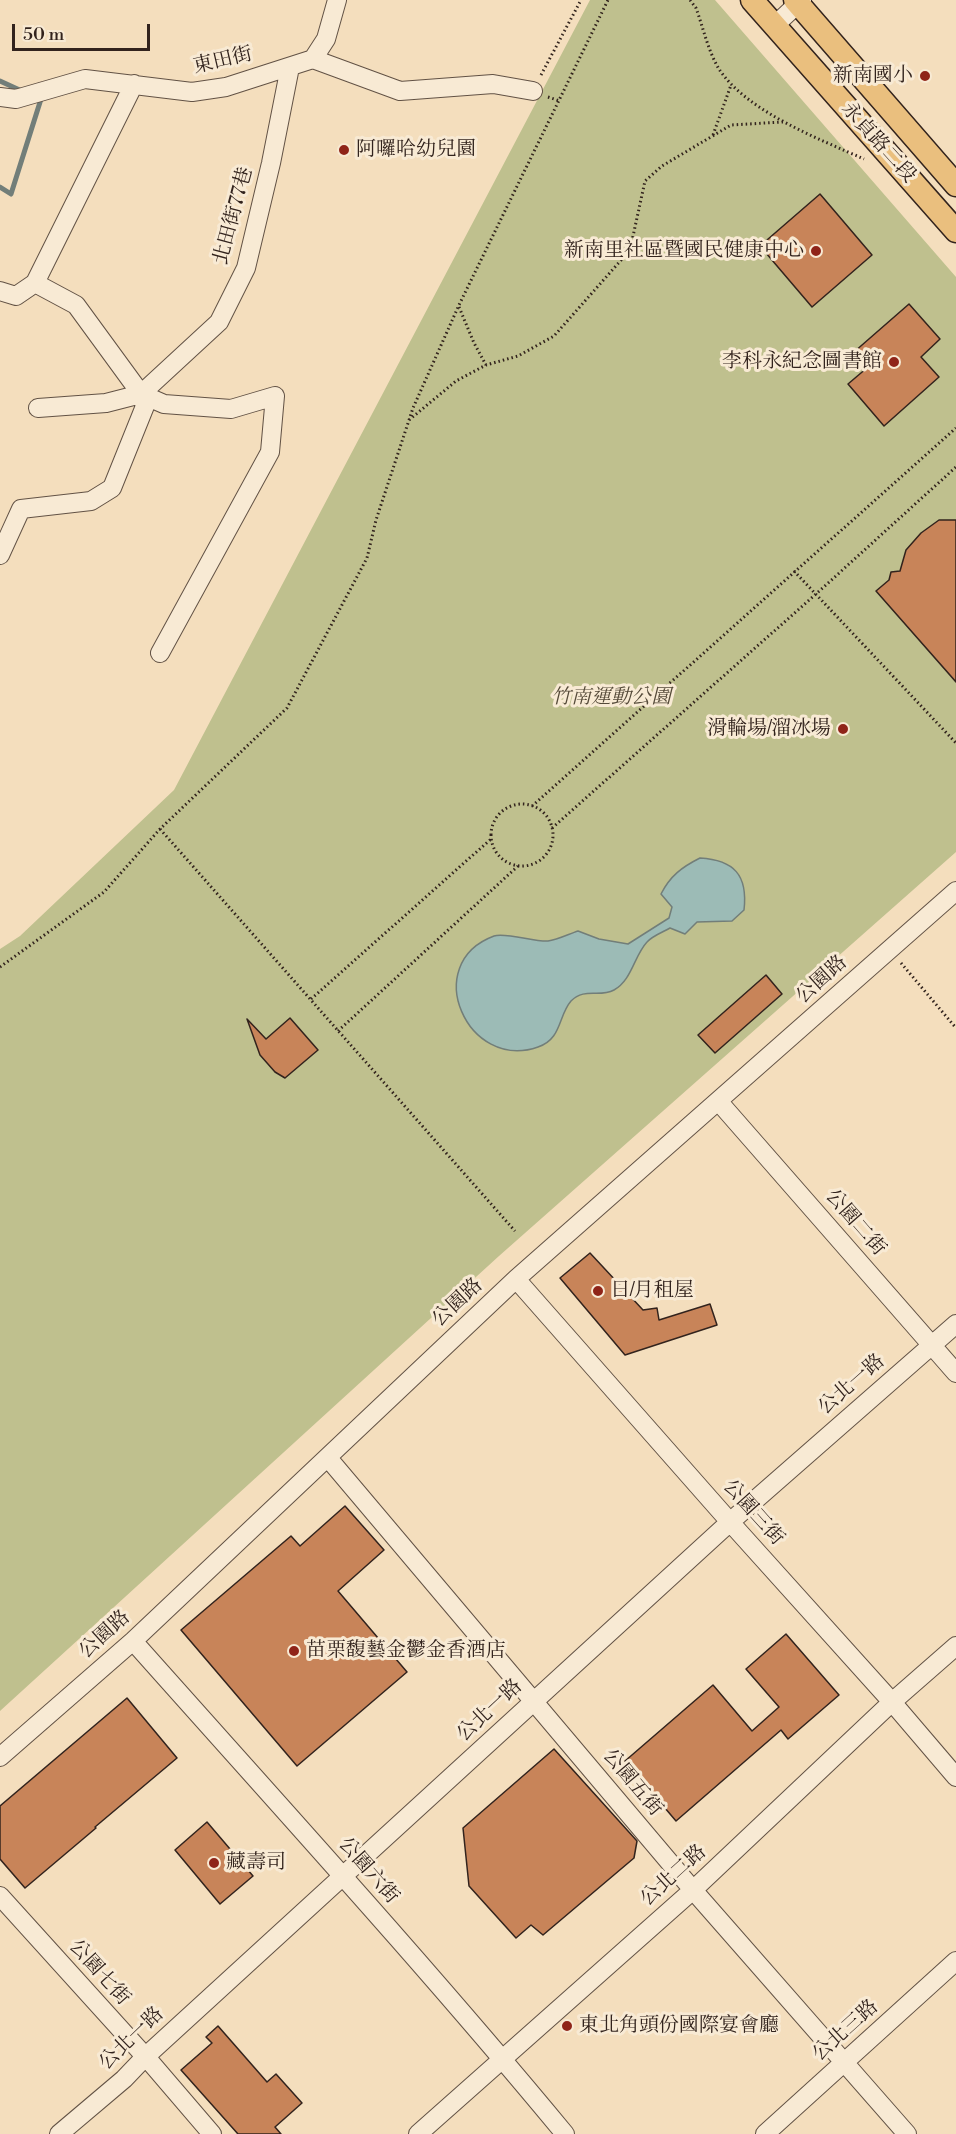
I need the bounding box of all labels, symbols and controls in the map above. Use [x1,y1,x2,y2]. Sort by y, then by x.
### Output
scale bar [15,12,153,50]
text: 50 m [23,23,64,46]
street label: 東田街 [191,43,255,79]
place label: 新南國小 [833,64,913,88]
marker: 新南國小 [918,69,932,83]
street label: 永貞路二段 [836,98,920,188]
place label: 阿囉哈幼兒園 [356,138,476,162]
marker: 阿囉哈幼兒園 [337,143,351,157]
street label: 北田街77巷 [209,165,259,267]
place label: 新南里社區暨國民健康中心 [564,239,804,263]
marker: 新南里社區暨國民健康中心 [809,244,823,258]
place label: 李科永紀念圖書館 [722,350,882,374]
marker: 李科永紀念圖書館 [887,355,901,369]
park label: 竹南運動公園 [551,686,671,710]
place label: 滑輪場/溜冰場 [707,717,831,741]
marker: 滑輪場/溜冰場 [836,722,850,736]
street label: 公園路 [792,951,852,1009]
street label: 公園二街 [820,1185,890,1261]
street label: 公園路 [428,1274,488,1332]
place label: 日/月租屋 [610,1279,694,1303]
marker: 日/月租屋 [591,1284,605,1298]
street label: 公北一路 [814,1350,890,1420]
street label: 公園三街 [717,1475,789,1551]
street label: 公園路 [75,1606,135,1664]
place label: 苗栗馥藝金鬱金香酒店 [306,1639,506,1663]
marker: 苗栗馥藝金鬱金香酒店 [287,1644,301,1658]
street label: 公北一路 [453,1675,527,1747]
street label: 公園五街 [597,1745,667,1821]
street label: 公園六街 [333,1833,403,1909]
street label: 公北二路 [636,1840,712,1912]
place label: 藏壽司 [226,1851,286,1875]
marker: 藏壽司 [207,1856,221,1870]
street label: 公園七街 [63,1935,135,2011]
street label: 公北三路 [808,1995,884,2067]
street label: 公北一路 [95,2003,169,2075]
place label: 東北角頭份國際宴會廳 [579,2014,779,2038]
marker: 東北角頭份國際宴會廳 [560,2019,574,2033]

